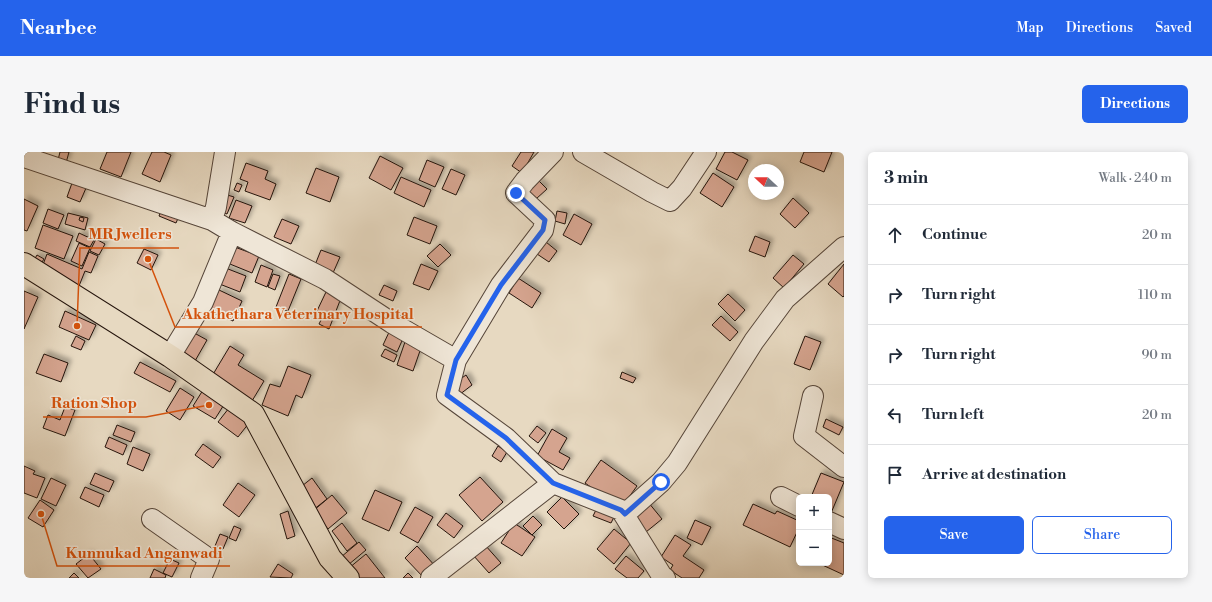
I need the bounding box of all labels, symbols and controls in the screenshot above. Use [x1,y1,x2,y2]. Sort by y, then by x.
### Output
text: Nearbee [20,16,97,40]
text: Map [1016,19,1044,37]
text: Directions [1066,19,1133,37]
text: Saved [1155,19,1192,37]
button: Directions [1082,85,1188,123]
text: Find us [24,87,120,122]
north arrow [748,164,784,200]
text: 3 min [884,167,928,189]
text: Walk · 240 m [1098,170,1172,186]
route end [507,184,525,202]
callout: MR Jwellers [80,221,179,248]
icon: ahead [884,224,906,246]
text: MR Jwellers [88,225,172,244]
text: Continue [922,225,987,244]
text: 20 m [1142,227,1172,243]
icon: right [884,284,906,306]
text: Turn right [922,285,996,304]
text: 110 m [1138,287,1172,303]
callout: Akathethara Veterinary Hospital [175,300,422,327]
text: Akathethara Veterinary Hospital [181,305,414,324]
icon: right [884,344,906,366]
text: Turn right [922,345,996,364]
text: 90 m [1141,347,1172,363]
callout: Ration Shop [43,390,146,417]
text: Ration Shop [51,394,137,413]
icon: left [884,404,906,426]
text: Turn left [922,405,984,424]
text: 20 m [1142,407,1172,423]
icon: arrive [884,464,906,486]
text: Arrive at destination [922,465,1066,484]
route start [652,473,670,491]
map controls [796,494,832,566]
button: + [796,494,832,530]
button: Save [884,516,1024,554]
button: Share [1032,516,1172,554]
button: − [796,530,832,566]
callout: Kunnukad Anganwadi [57,539,230,566]
text: Kunnukad Anganwadi [65,544,223,563]

